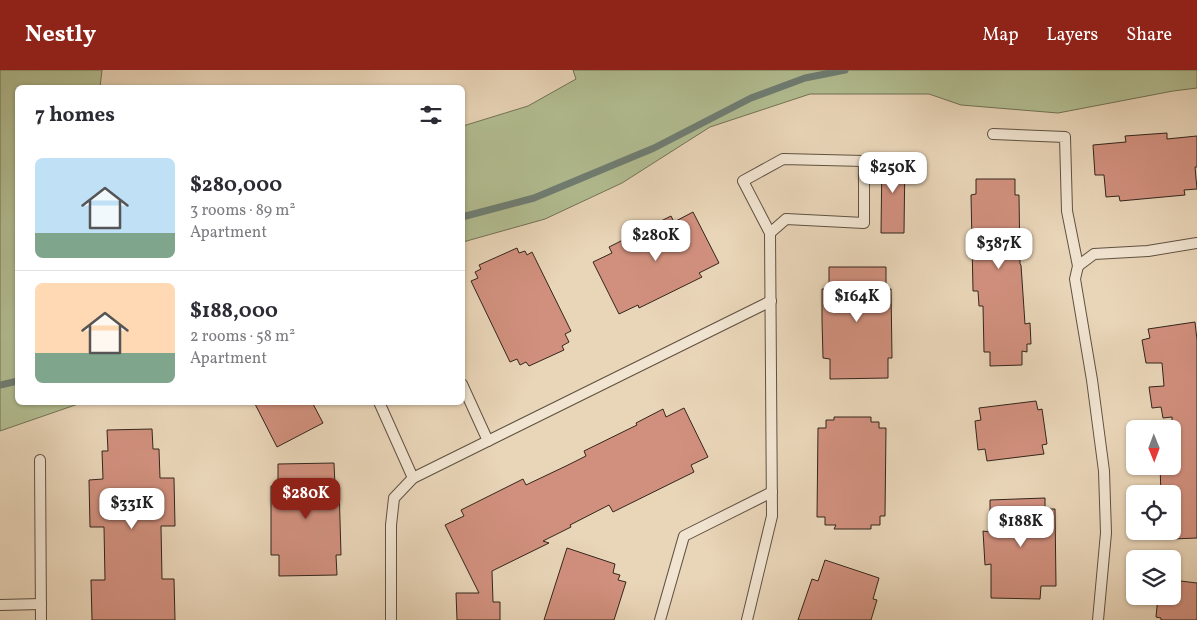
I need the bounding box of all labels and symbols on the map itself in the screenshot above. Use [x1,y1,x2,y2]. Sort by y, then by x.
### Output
pin: $250K [858,152,928,194]
pin: $280K [621,220,691,262]
pin: $387K [964,228,1034,270]
pin: $164K [822,280,892,323]
north arrow [1126,420,1181,475]
pin: $280K [271,478,341,520]
pin: $331K [97,488,167,530]
pin: $188K [986,506,1056,548]

